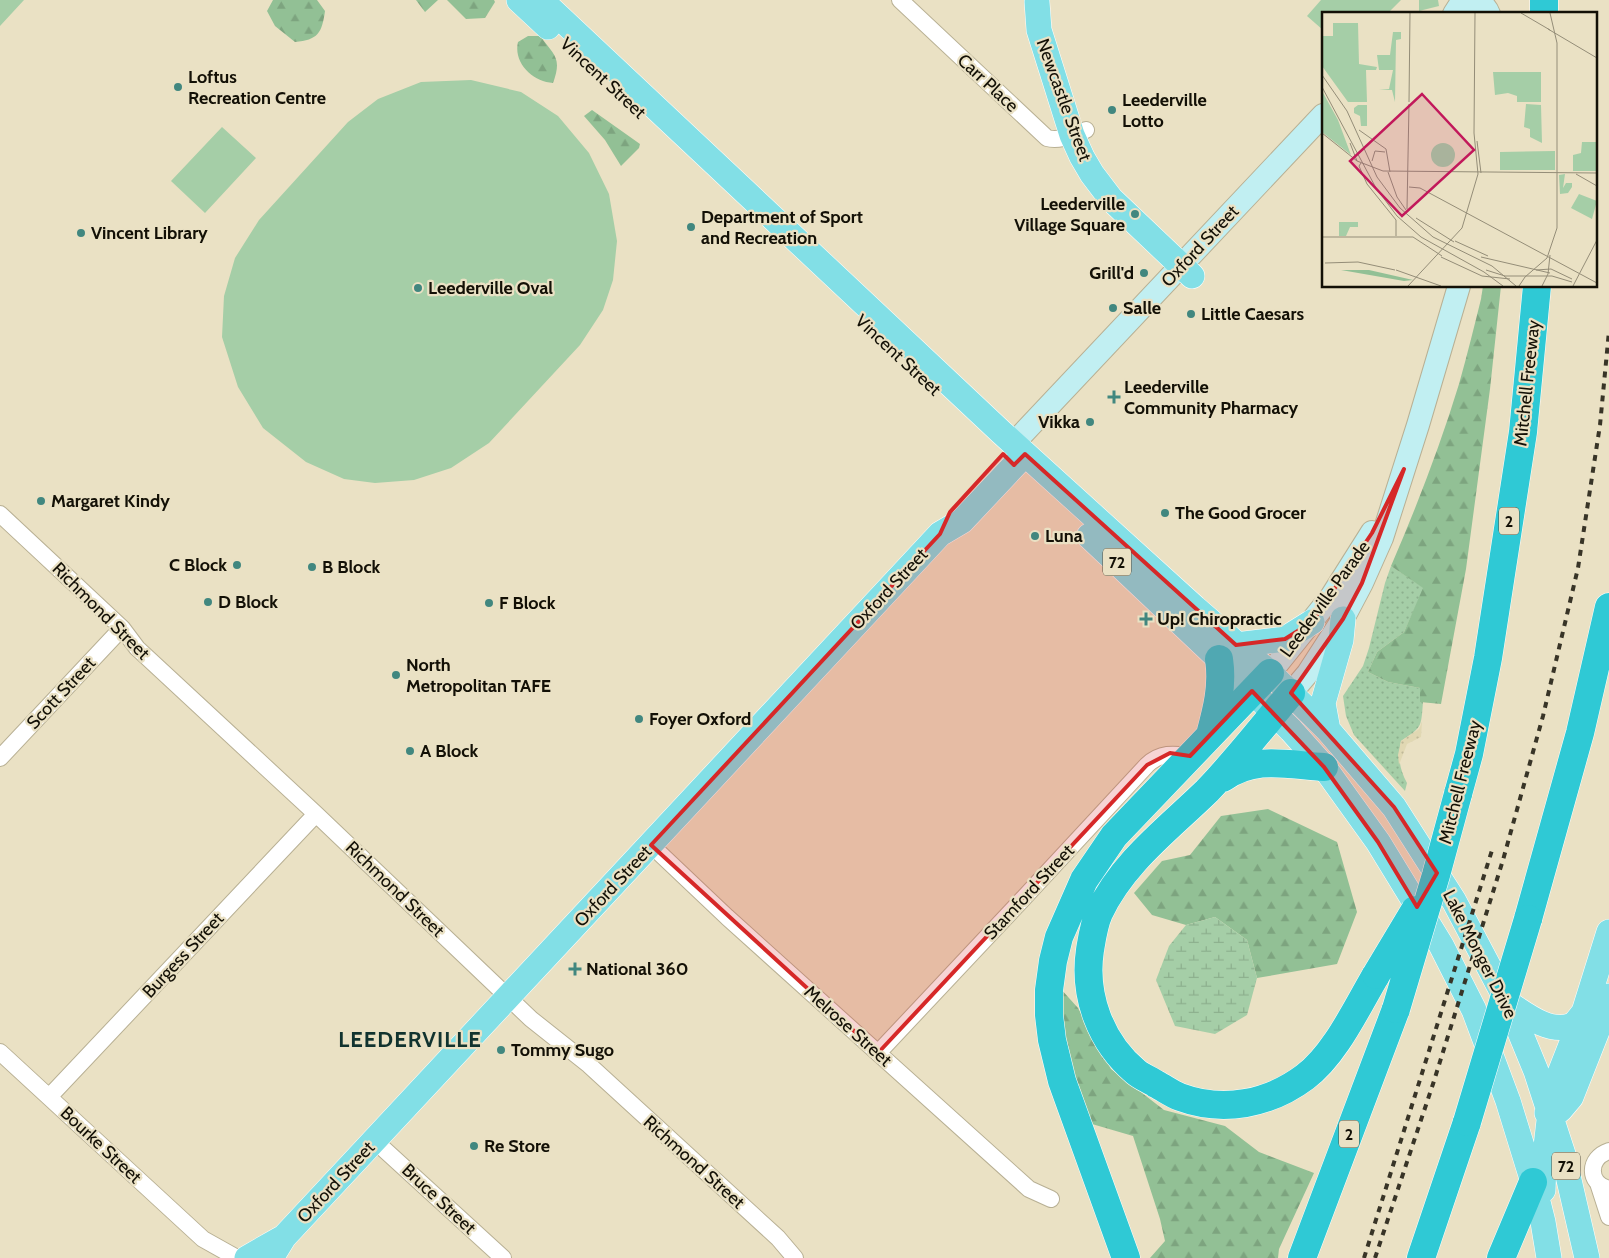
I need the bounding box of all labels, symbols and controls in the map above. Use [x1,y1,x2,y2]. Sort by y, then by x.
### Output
inset map [1322,12,1596,288]
street label: Vincent Street [556,33,650,123]
street label: Newcastle Street [1032,36,1096,164]
street label: Carr Place [953,49,1023,117]
place label: Loftus Recreation Centre [188,66,326,109]
marker: Loftus Recreation Centre [172,81,184,93]
place label: Leederville Lotto [1122,89,1207,132]
marker: Leederville Lotto [1106,104,1118,116]
place label: Leederville Village Square [1014,193,1125,236]
street label: Oxford Street [1157,201,1243,291]
place label: Department of Sport and Recreation [701,206,863,249]
marker: Leederville Village Square [1129,208,1141,220]
marker: Department of Sport and Recreation [685,221,697,233]
place label: Vincent Library [91,222,208,244]
marker: Vincent Library [75,227,87,239]
place label: Grill'd [1089,262,1134,284]
marker: Grill'd [1138,267,1150,279]
place label: Leederville Oval [428,277,553,299]
marker: Leederville Oval [412,282,424,294]
place label: Salle [1123,297,1161,319]
marker: Salle [1107,302,1119,314]
place label: Little Caesars [1201,303,1304,325]
marker: Little Caesars [1185,308,1197,320]
street label: Vincent Street [851,310,945,400]
street label: Mitchell Freeway [1509,319,1545,447]
place label: Leederville Community Pharmacy [1124,376,1299,419]
marker: Leederville Community Pharmacy [1108,391,1120,403]
place label: Vikka [1038,411,1080,433]
marker: Vikka [1084,416,1096,428]
place label: Margaret Kindy [51,490,170,512]
marker: Margaret Kindy [35,495,47,507]
place label: The Good Grocer [1175,502,1306,524]
marker: The Good Grocer [1159,507,1171,519]
road number: 2 [1499,508,1519,534]
place label: Luna [1045,525,1083,547]
marker: Luna [1029,530,1041,542]
street label: Leederville Parade [1275,536,1375,662]
street label: Oxford Street [846,544,932,634]
road number: 72 [1103,548,1131,576]
place label: C Block [169,554,227,576]
place label: B Block [322,556,381,578]
street label: Richmond Street [48,558,154,664]
marker: C Block [231,559,243,571]
marker: B Block [306,561,318,573]
place label: D Block [218,591,278,613]
place label: F Block [499,592,556,614]
marker: D Block [202,596,214,608]
marker: F Block [483,597,495,609]
place label: Up! Chiropractic [1157,608,1282,630]
marker: Up! Chiropractic [1139,612,1153,626]
street label: Scott Street [22,652,100,734]
place label: North Metropolitan TAFE [406,654,551,697]
marker: North Metropolitan TAFE [390,669,402,681]
place label: Foyer Oxford [649,708,751,730]
marker: Foyer Oxford [633,713,645,725]
street label: Mitchell Freeway [1434,718,1486,846]
place label: A Block [420,740,479,762]
marker: A Block [404,745,416,757]
street label: Richmond Street [341,836,449,942]
street label: Stamford Street [979,840,1079,944]
street label: Oxford Street [570,841,656,931]
street label: Lake Monger Drive [1438,886,1522,1022]
street label: Burgess Street [138,908,228,1002]
place label: National 360 [586,958,688,980]
marker: National 360 [568,962,582,976]
street label: Melrose Street [800,981,896,1071]
district label: LEEDERVILLE [338,1026,482,1053]
place label: Tommy Sugo [511,1039,614,1061]
marker: Tommy Sugo [495,1044,507,1056]
street label: Bourke Street [56,1102,146,1188]
street label: Richmond Street [639,1111,749,1213]
road number: 2 [1339,1120,1359,1148]
place label: Re Store [484,1135,550,1157]
street label: Oxford Street [293,1137,379,1227]
marker: Re Store [468,1140,480,1152]
road number: 72 [1552,1152,1580,1180]
street label: Bruce Street [397,1159,481,1239]

